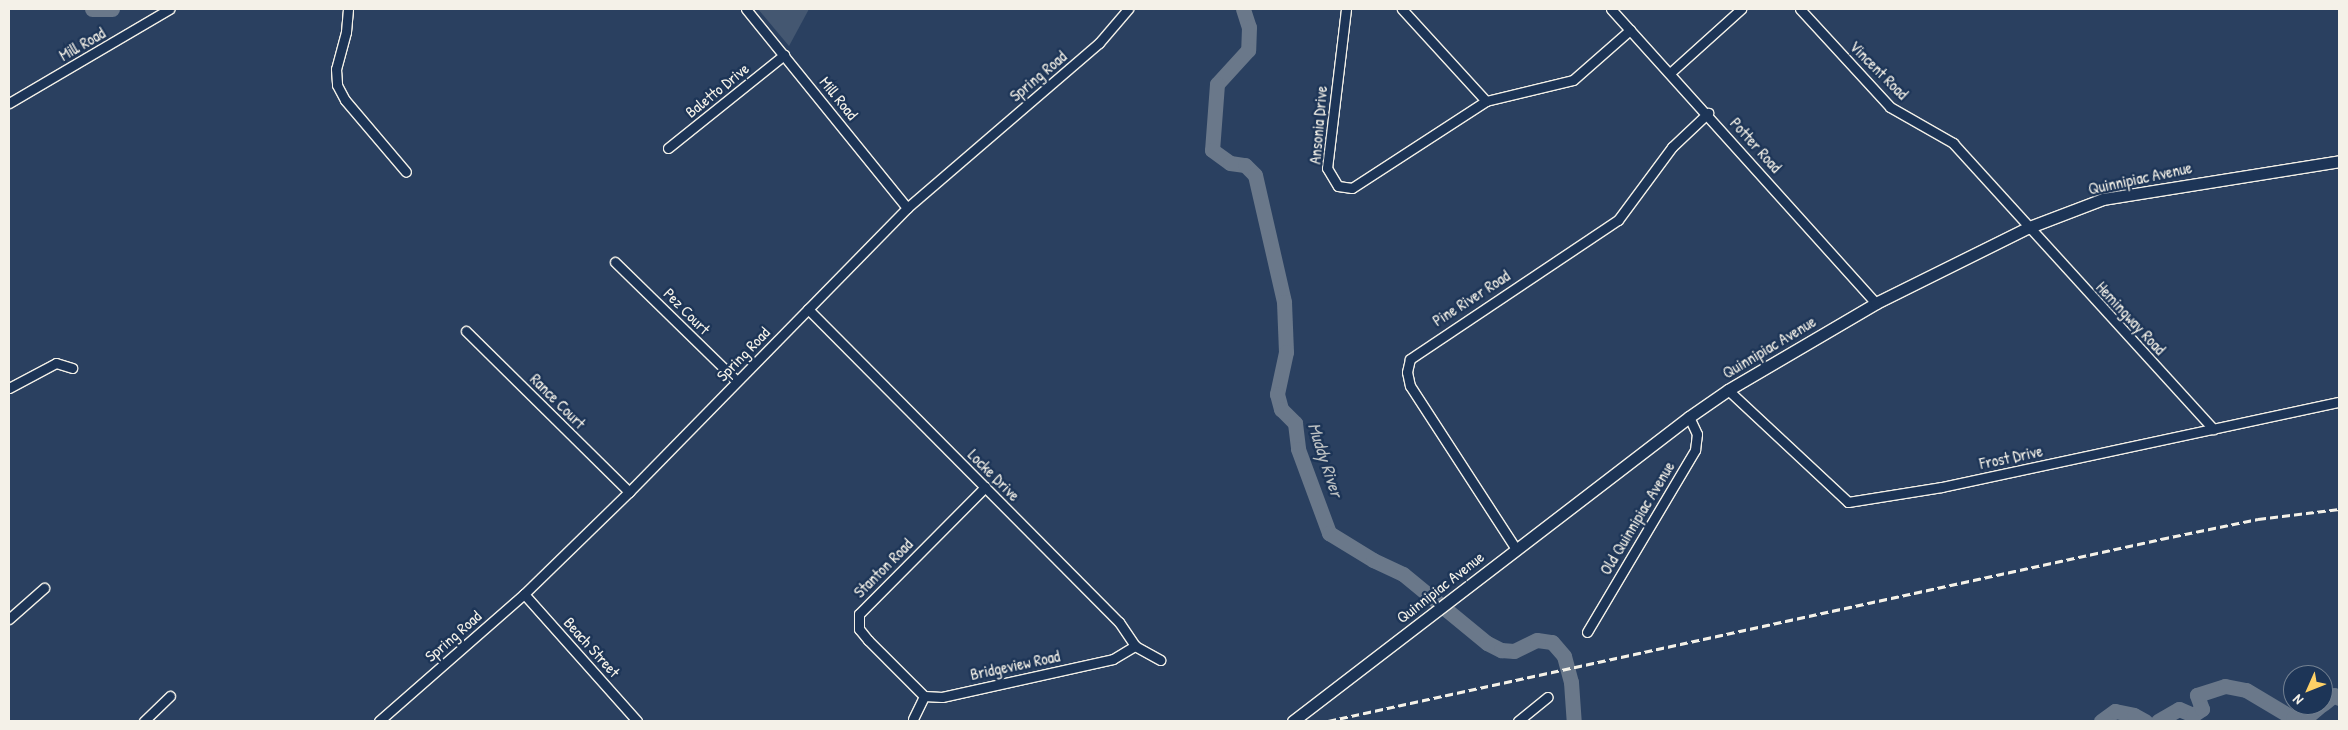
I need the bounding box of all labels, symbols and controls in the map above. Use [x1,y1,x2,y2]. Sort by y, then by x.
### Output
street label: Mill Road [56,23,108,65]
street label: Vincent Road [1846,37,1912,103]
street label: Spring Road [1006,47,1070,105]
street label: Baletto Drive [681,59,753,121]
street label: Mill Road [816,73,862,123]
street label: Ansonia Drive [1305,85,1331,165]
street label: Potter Road [1726,113,1786,177]
street label: Quinnipiac Avenue [2086,158,2194,198]
street label: Pine River Road [1429,266,1513,330]
street label: Hemingway Road [2092,277,2170,359]
street label: Pez Court [660,284,714,338]
street label: Quinnipiac Avenue [1719,312,1819,382]
street label: Spring Road [712,323,774,385]
street label: Rance Court [526,369,590,433]
water label: Muddy River [1303,420,1347,500]
street label: Frost Drive [1978,441,2044,473]
street label: Locke Drive [964,445,1024,505]
street label: Old Quinnipiac Avenue [1596,458,1678,578]
street label: Stanton Road [850,535,916,601]
street label: Quinnipiac Avenue [1392,547,1488,627]
street label: Spring Road [421,606,485,666]
street label: Beach Street [560,613,624,681]
street label: Bridgeview Road [968,646,1062,684]
north arrow [2283,665,2333,715]
text: N [2288,691,2307,709]

